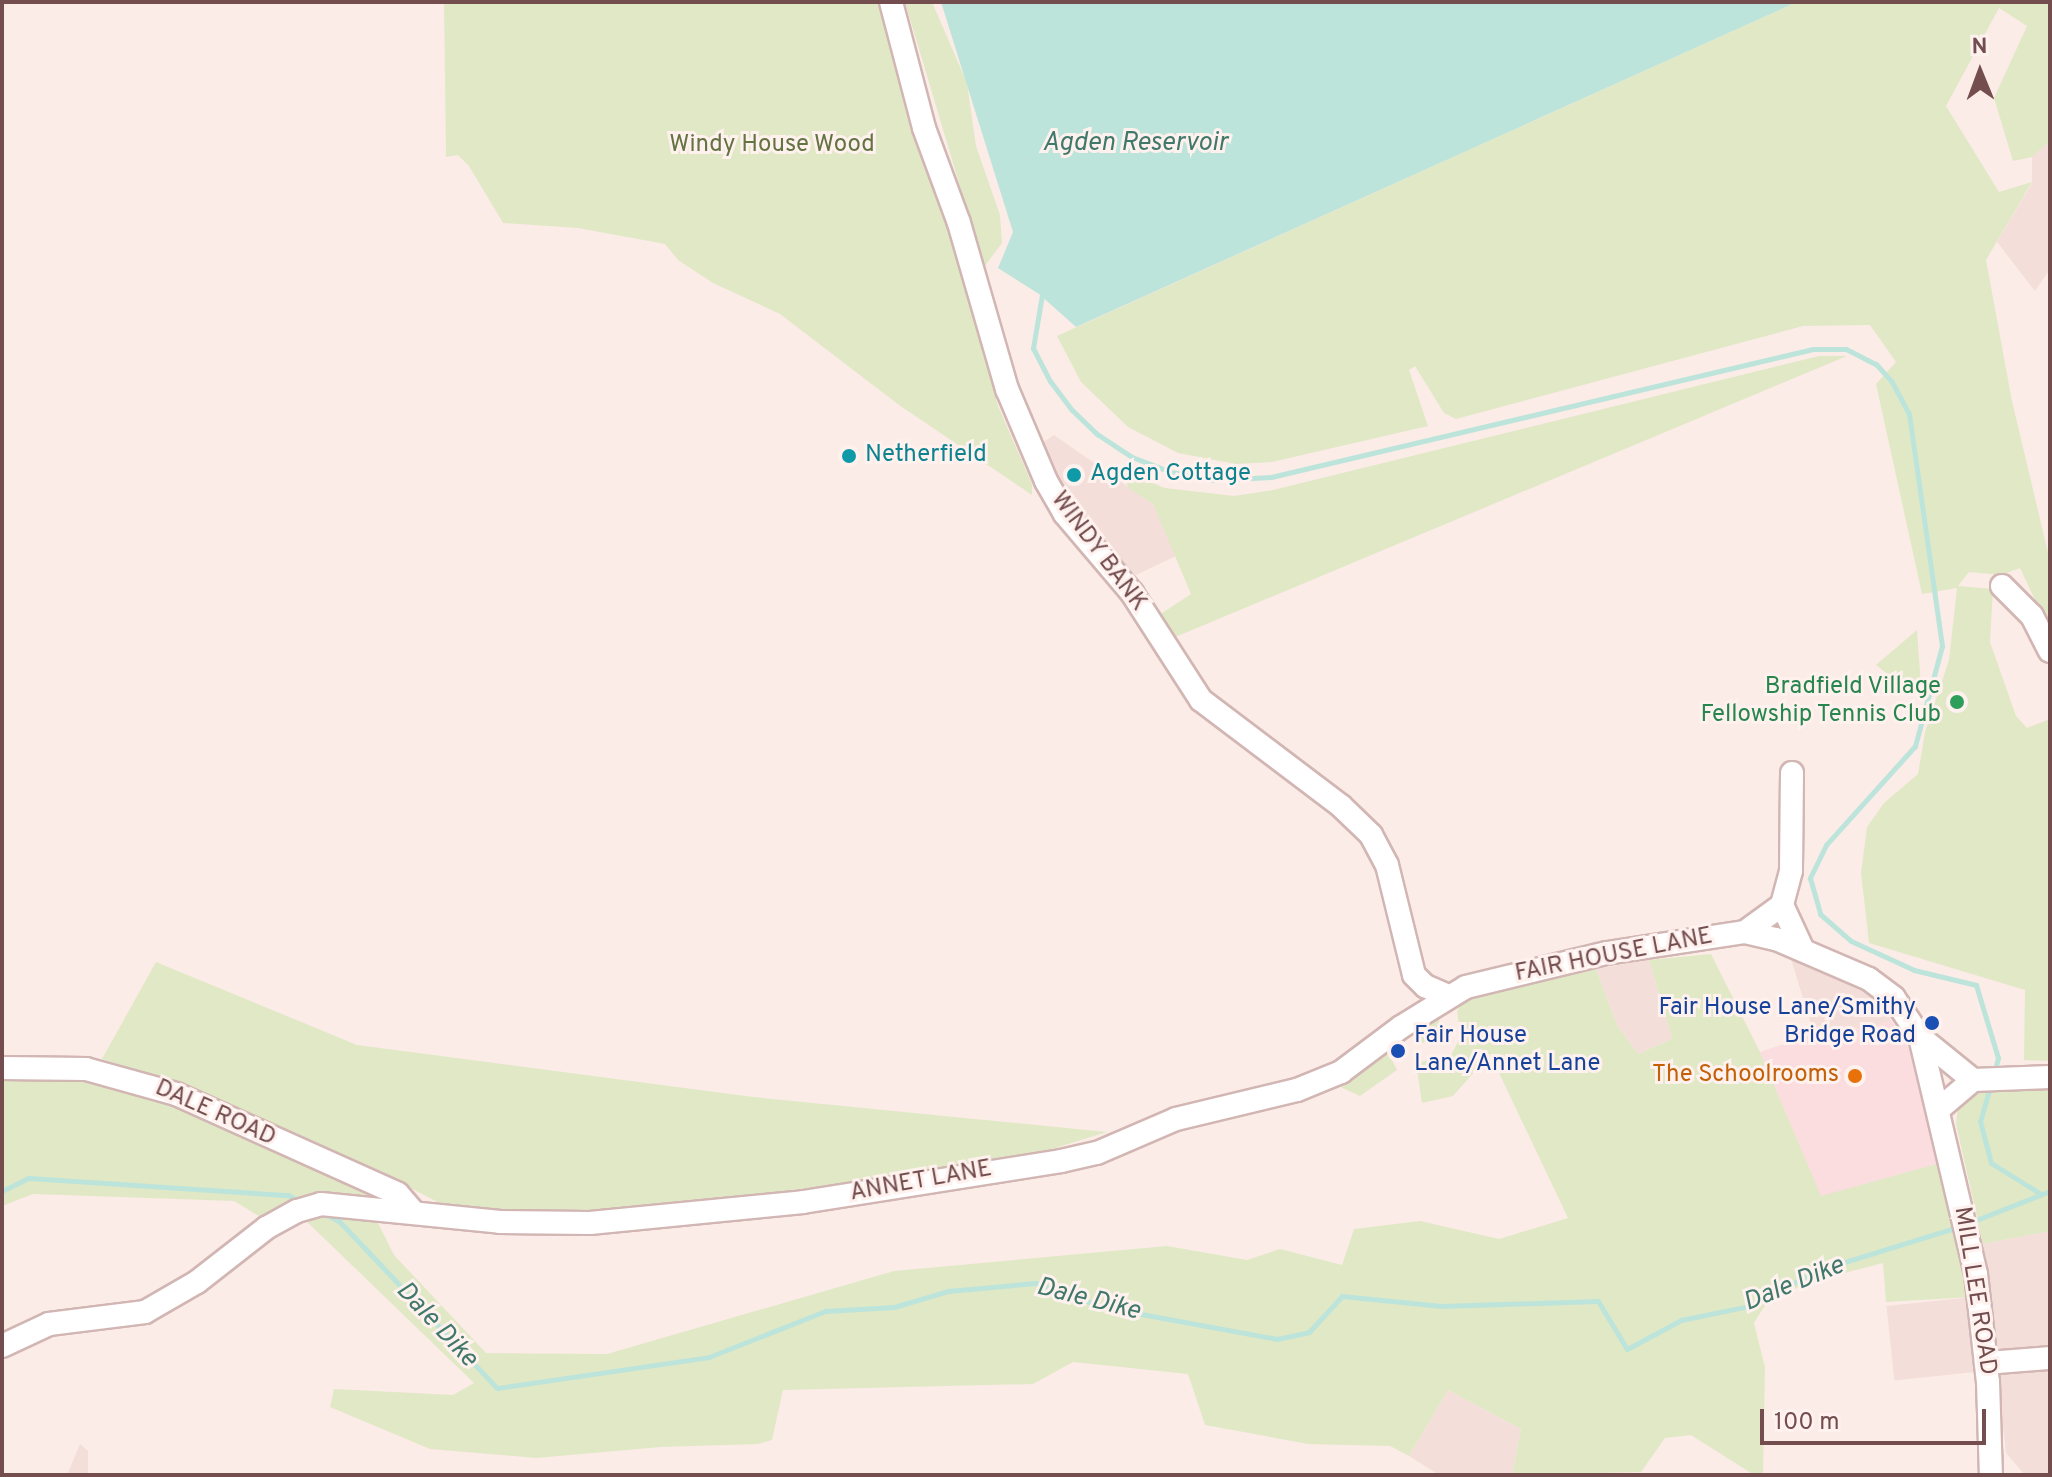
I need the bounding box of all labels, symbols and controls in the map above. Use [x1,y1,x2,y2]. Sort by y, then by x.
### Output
north arrow [1940,32,2020,112]
text: N [1971,34,1988,61]
water label: Agden Reservoir [1042,128,1228,160]
park label: Windy House Wood [669,132,875,160]
place label: Netherfield [865,442,987,470]
marker: Netherfield [840,447,858,465]
place label: Agden Cottage [1090,461,1251,489]
marker: Agden Cottage [1065,466,1083,484]
street label: WINDY BANK [1043,486,1153,618]
place label: Bradfield Village Fellowship Tennis Club [1700,674,1941,730]
marker: Bradfield Village Fellowship Tennis Club [1948,693,1966,711]
street label: FAIR HOUSE LANE [1513,923,1715,989]
place label: Fair House Lane/Smithy Bridge Road [1659,995,1916,1051]
marker: Fair House Lane/Smithy Bridge Road [1923,1014,1941,1032]
place label: Fair House Lane/Annet Lane [1414,1023,1600,1079]
marker: Fair House Lane/Annet Lane [1389,1042,1407,1060]
place label: The Schoolrooms [1652,1062,1839,1090]
marker: The Schoolrooms [1846,1067,1864,1085]
street label: DALE ROAD [150,1075,280,1153]
street label: ANNET LANE [847,1155,995,1209]
street label: MILL LEE ROAD [1946,1204,2002,1378]
water label: Dale Dike [1739,1251,1849,1319]
water label: Dale Dike [1033,1272,1143,1328]
water label: Dale Dike [389,1276,483,1374]
scale bar [1764,1393,1990,1443]
text: 100 m [1774,1408,1840,1438]

